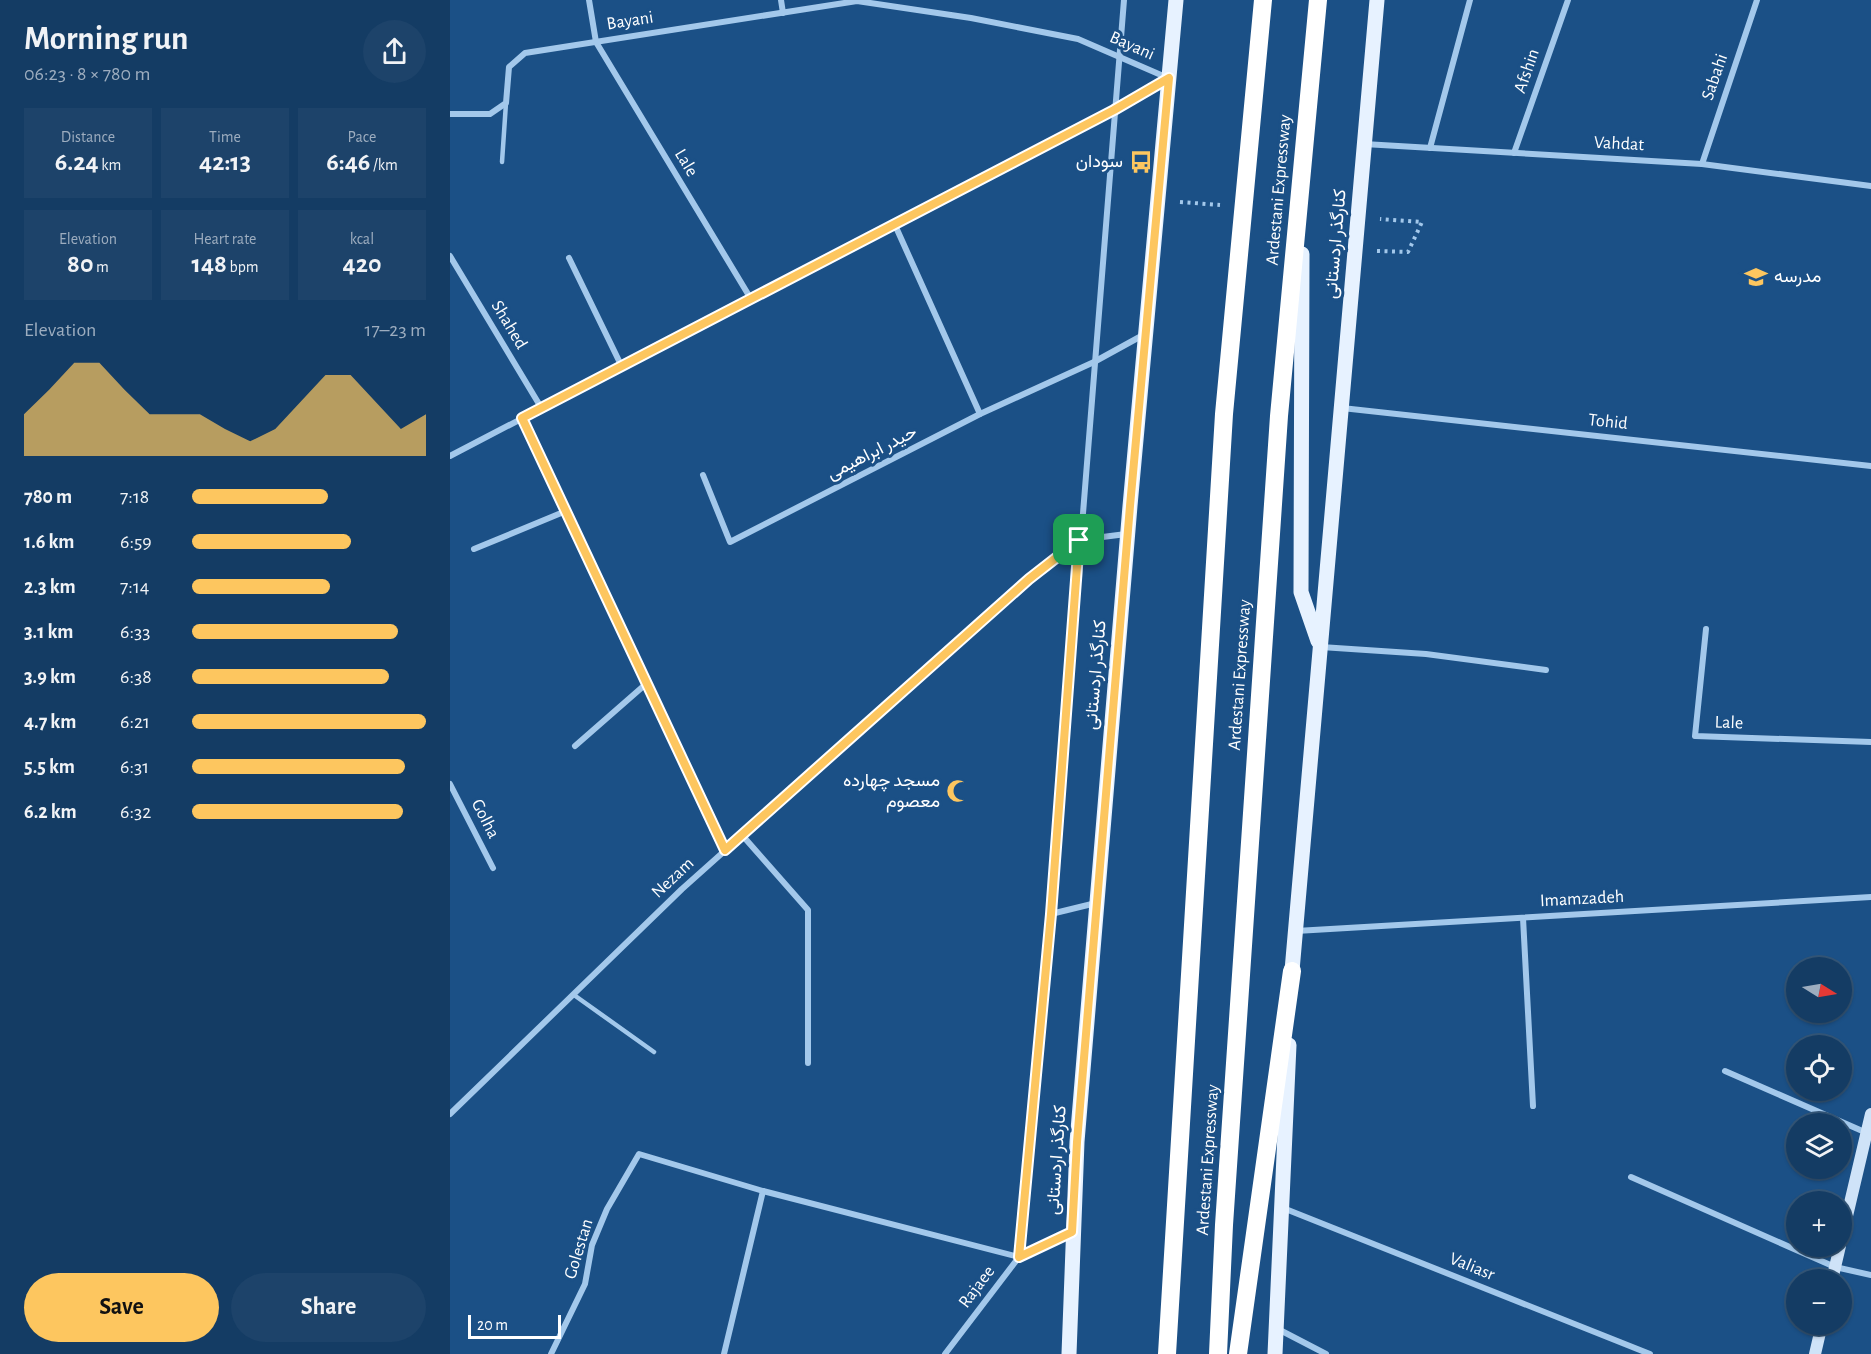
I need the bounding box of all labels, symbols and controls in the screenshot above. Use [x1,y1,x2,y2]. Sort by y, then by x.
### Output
street label: Bayani [605,8,655,34]
button: share [363,20,426,83]
text: Morning run [24,23,188,56]
street label: Bayani [1107,28,1157,64]
street label: Afshin [1511,47,1543,95]
street label: Sabahi [1699,51,1731,103]
text: 06:23 · 8 × 780 m [24,64,150,84]
street label: Ardestani Expressway [1263,114,1295,266]
text: Distance [61,129,115,145]
text: Time [209,129,241,145]
text: Pace [348,129,376,145]
street label: Vahdat [1593,134,1645,154]
street label: Lale [671,146,701,180]
text: 6.24 [55,149,99,175]
text: 42:13 [199,149,251,175]
text: 6:46 [326,149,370,175]
bus stop icon: سودان [1128,149,1154,175]
place label: سودان [1076,153,1123,172]
text: km [99,157,121,173]
text: /km [370,157,398,173]
street label: کنارگذر اردستانی [1321,188,1351,300]
text: Elevation [59,231,117,247]
text: Heart rate [194,231,256,247]
text: kcal [350,231,374,247]
text: 80 [67,251,93,277]
text: 148 [192,251,227,277]
text: 420 [343,251,381,277]
text: m [93,259,109,275]
text: bpm [227,259,258,275]
school or university icon: مدرسه [1743,264,1769,290]
place label: مدرسه [1774,268,1821,287]
street label: Shahed [488,298,530,352]
text: Elevation [24,320,96,340]
text: 17–23 m [365,320,426,340]
street label: Tohid [1587,411,1629,433]
street label: حیدر ابراهیمی [824,423,920,484]
text: 780 m [24,487,72,507]
text: 7:18 [120,487,149,507]
pin [1053,514,1104,565]
icon: arrive [1062,523,1095,556]
text: 1.6 km [24,532,75,552]
text: 6:59 [120,532,152,552]
text: 2.3 km [24,577,76,597]
text: 7:14 [120,577,149,597]
street label: Ardestani Expressway [1226,599,1254,751]
street label: کنارگذر اردستانی [1081,619,1111,731]
text: 3.1 km [24,622,73,642]
text: 6:33 [120,622,150,642]
text: 3.9 km [24,667,76,687]
text: 6:38 [120,667,152,687]
text: 4.7 km [24,712,76,732]
text: 6:21 [120,712,150,732]
street label: Lale [1714,714,1744,732]
text: 5.5 km [24,757,75,777]
text: 6:31 [120,757,149,777]
place label: مسجد چهارده معصوم [843,772,940,813]
mosque icon: مسجد چهارده معصوم [945,778,971,804]
street label: Golha [468,796,502,842]
text: 6.2 km [24,802,77,822]
text: 6:32 [120,802,151,822]
street label: Nezam [649,854,697,902]
street label: Imamzadeh [1539,888,1625,910]
north arrow [1786,957,1852,1023]
map controls [1786,957,1852,1335]
button: locate [1786,1035,1852,1101]
street label: Ardestani Expressway [1194,1084,1222,1236]
street label: کنارگذر اردستانی [1043,1104,1071,1216]
button: layers [1786,1113,1852,1179]
button: + [1786,1191,1852,1257]
street label: Golestan [561,1217,597,1281]
street label: Valiasr [1447,1250,1497,1284]
street label: Rajaee [955,1263,999,1311]
button: − [1786,1269,1852,1335]
button: Save [24,1273,219,1342]
button: Share [231,1273,426,1342]
scale bar [468,1312,561,1340]
text: 20 m [477,1317,508,1333]

